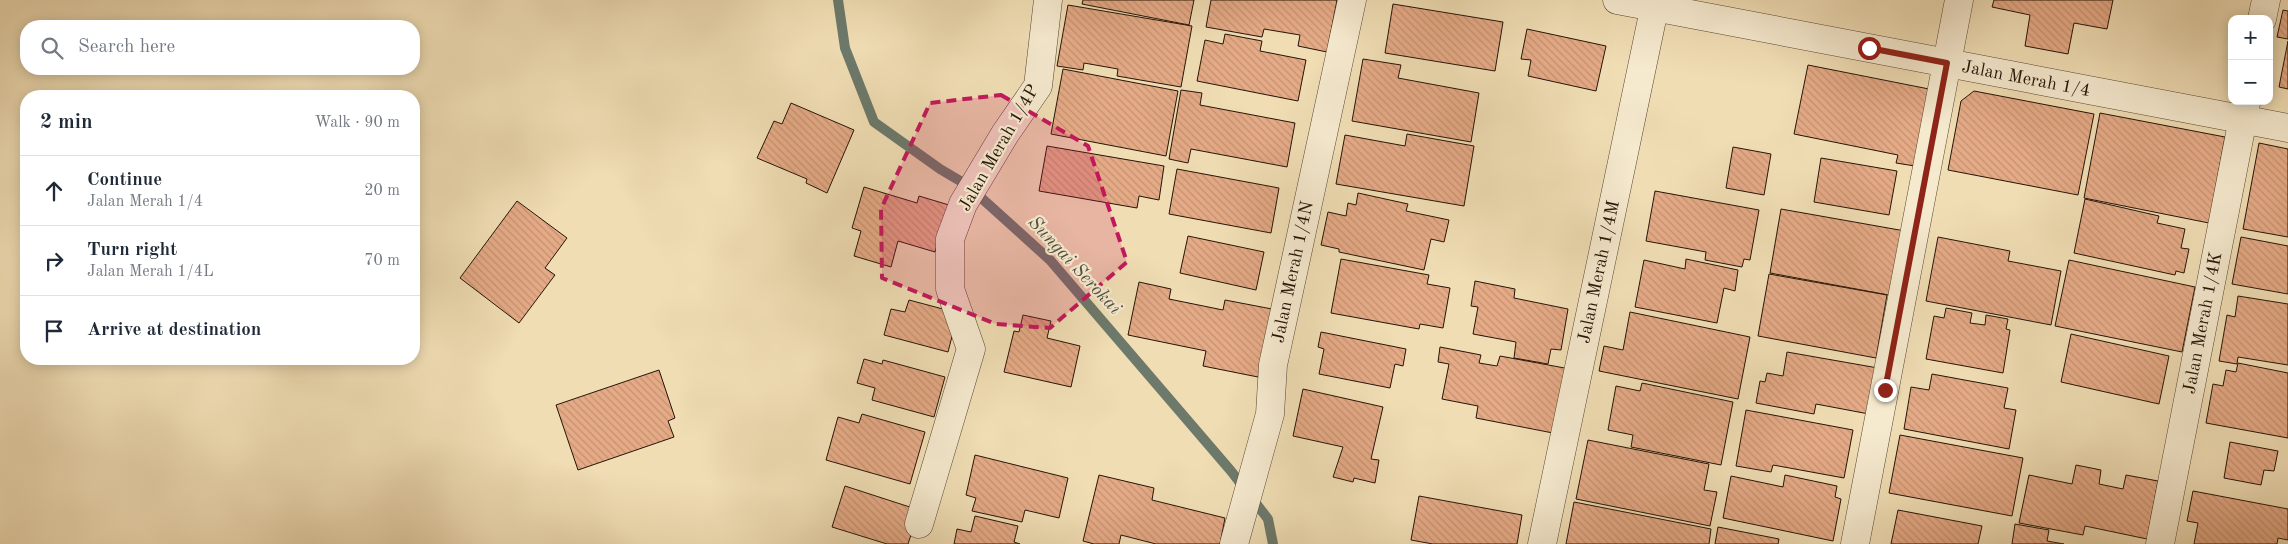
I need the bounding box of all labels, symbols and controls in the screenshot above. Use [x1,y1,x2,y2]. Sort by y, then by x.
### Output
map controls [2228,15,2273,105]
button: + [2228,15,2273,60]
search box [20,20,420,75]
icon: search [38,34,66,62]
route start [1858,37,1881,60]
text: Search here [78,38,175,57]
street label: Jalan Merah 1/4 [1960,58,2092,100]
button: − [2228,60,2273,105]
street label: Jalan Merah 1/4P [956,82,1042,214]
text: 2 min [40,112,93,133]
text: Walk · 90 m [314,115,400,131]
text: Continue [87,171,162,190]
icon: ahead [40,177,68,205]
text: 20 m [364,183,400,199]
text: Jalan Merah 1/4 [87,194,203,210]
street label: Jalan Merah 1/4N [1269,199,1317,345]
street label: Jalan Merah 1/4M [1575,199,1623,345]
water label: Sungai Serokai [1024,213,1125,319]
text: Turn right [87,241,177,260]
icon: right [40,247,68,275]
street label: Jalan Merah 1/4K [2180,251,2226,395]
text: 70 m [364,253,400,269]
text: Jalan Merah 1/4L [87,264,214,280]
icon: arrive [40,317,68,345]
text: Arrive at destination [87,321,261,340]
route end [1874,379,1897,402]

